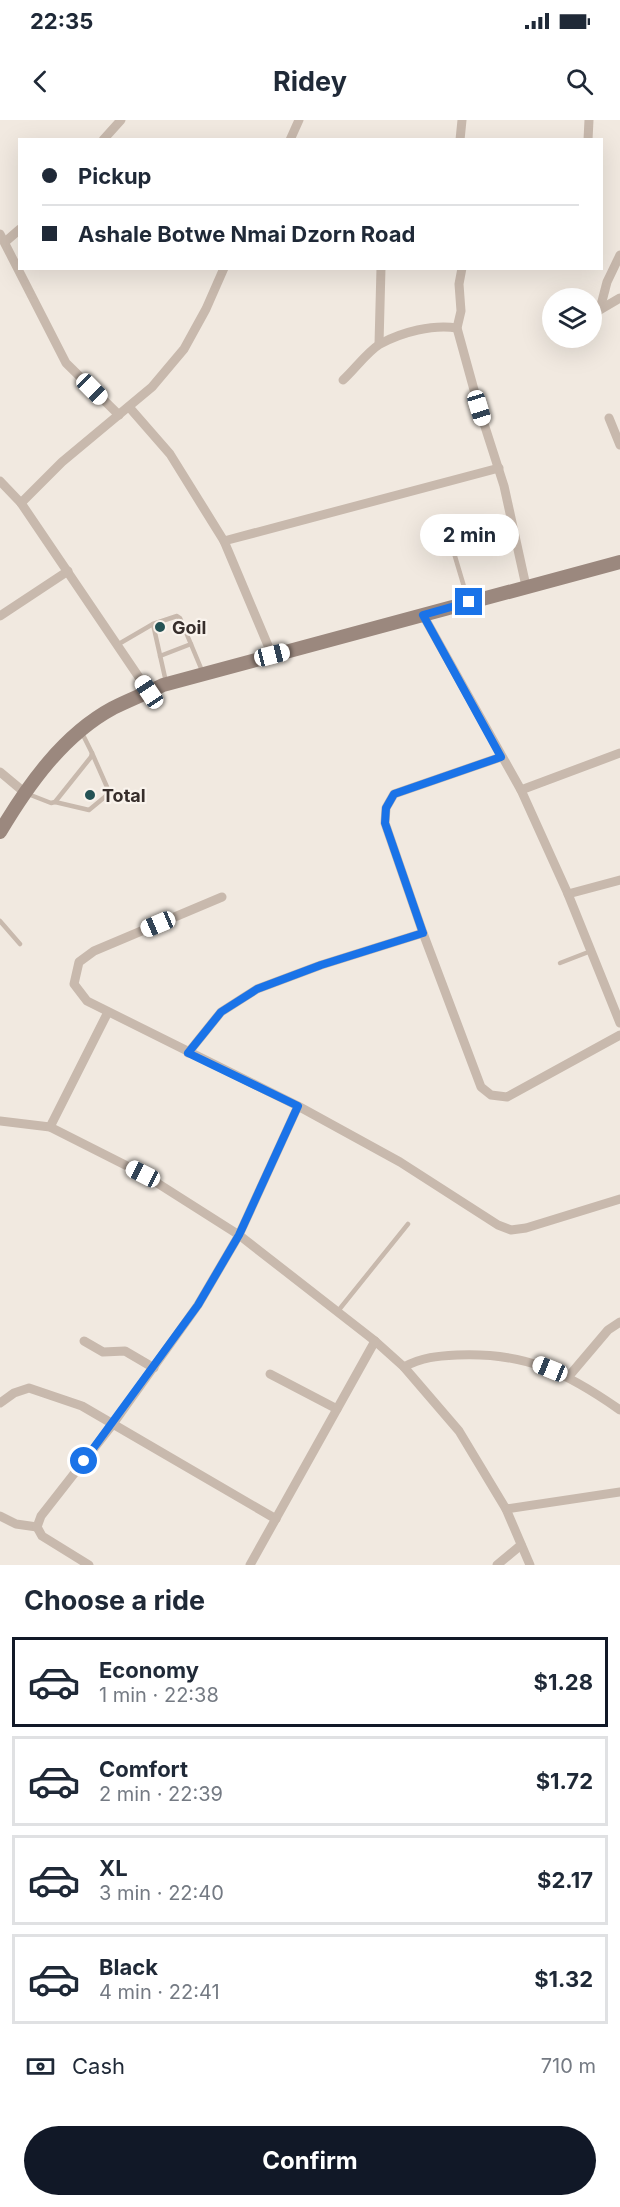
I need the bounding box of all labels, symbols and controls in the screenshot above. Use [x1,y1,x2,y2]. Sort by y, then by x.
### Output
text: 22:35 [30,8,93,34]
icon: back [24,65,57,98]
text: Ridey [273,65,347,98]
icon: search [563,65,596,98]
text: Pickup [78,163,152,189]
text: Ashale Botwe Nmai Dzorn Road [78,221,415,247]
map controls [542,288,602,348]
button: layers [542,288,602,348]
car [73,370,111,408]
car [465,388,493,428]
callout: 2 min [420,515,518,557]
text: 2 min [443,523,496,547]
route end [455,588,482,615]
place label: Goil [172,617,206,638]
marker: Goil [153,620,167,634]
car [252,642,292,668]
car [131,672,167,712]
place label: Total [102,785,146,806]
marker: Total [83,788,97,802]
car [138,909,178,939]
car [123,1158,163,1190]
car [530,1354,570,1384]
route start [70,1447,97,1474]
text: Choose a ride [24,1584,205,1617]
icon: car [27,1655,81,1709]
text: Economy [99,1657,199,1683]
text: $1.28 [534,1669,593,1695]
text: 1 min · 22:38 [99,1683,219,1707]
icon: car [27,1754,81,1808]
text: Comfort [99,1756,188,1782]
text: $1.72 [536,1768,593,1794]
text: 2 min · 22:39 [99,1782,223,1806]
icon: car [27,1853,81,1907]
text: XL [99,1855,128,1881]
text: $2.17 [537,1867,593,1893]
text: 3 min · 22:40 [99,1881,224,1905]
icon: car [27,1952,81,2006]
text: Black [99,1954,158,1980]
text: $1.32 [534,1966,593,1992]
text: 4 min · 22:41 [99,1980,220,2004]
icon: cash [24,2050,57,2083]
text: Cash [72,2053,125,2079]
text: 710 m [541,2054,596,2078]
button: Confirm [24,2126,596,2195]

